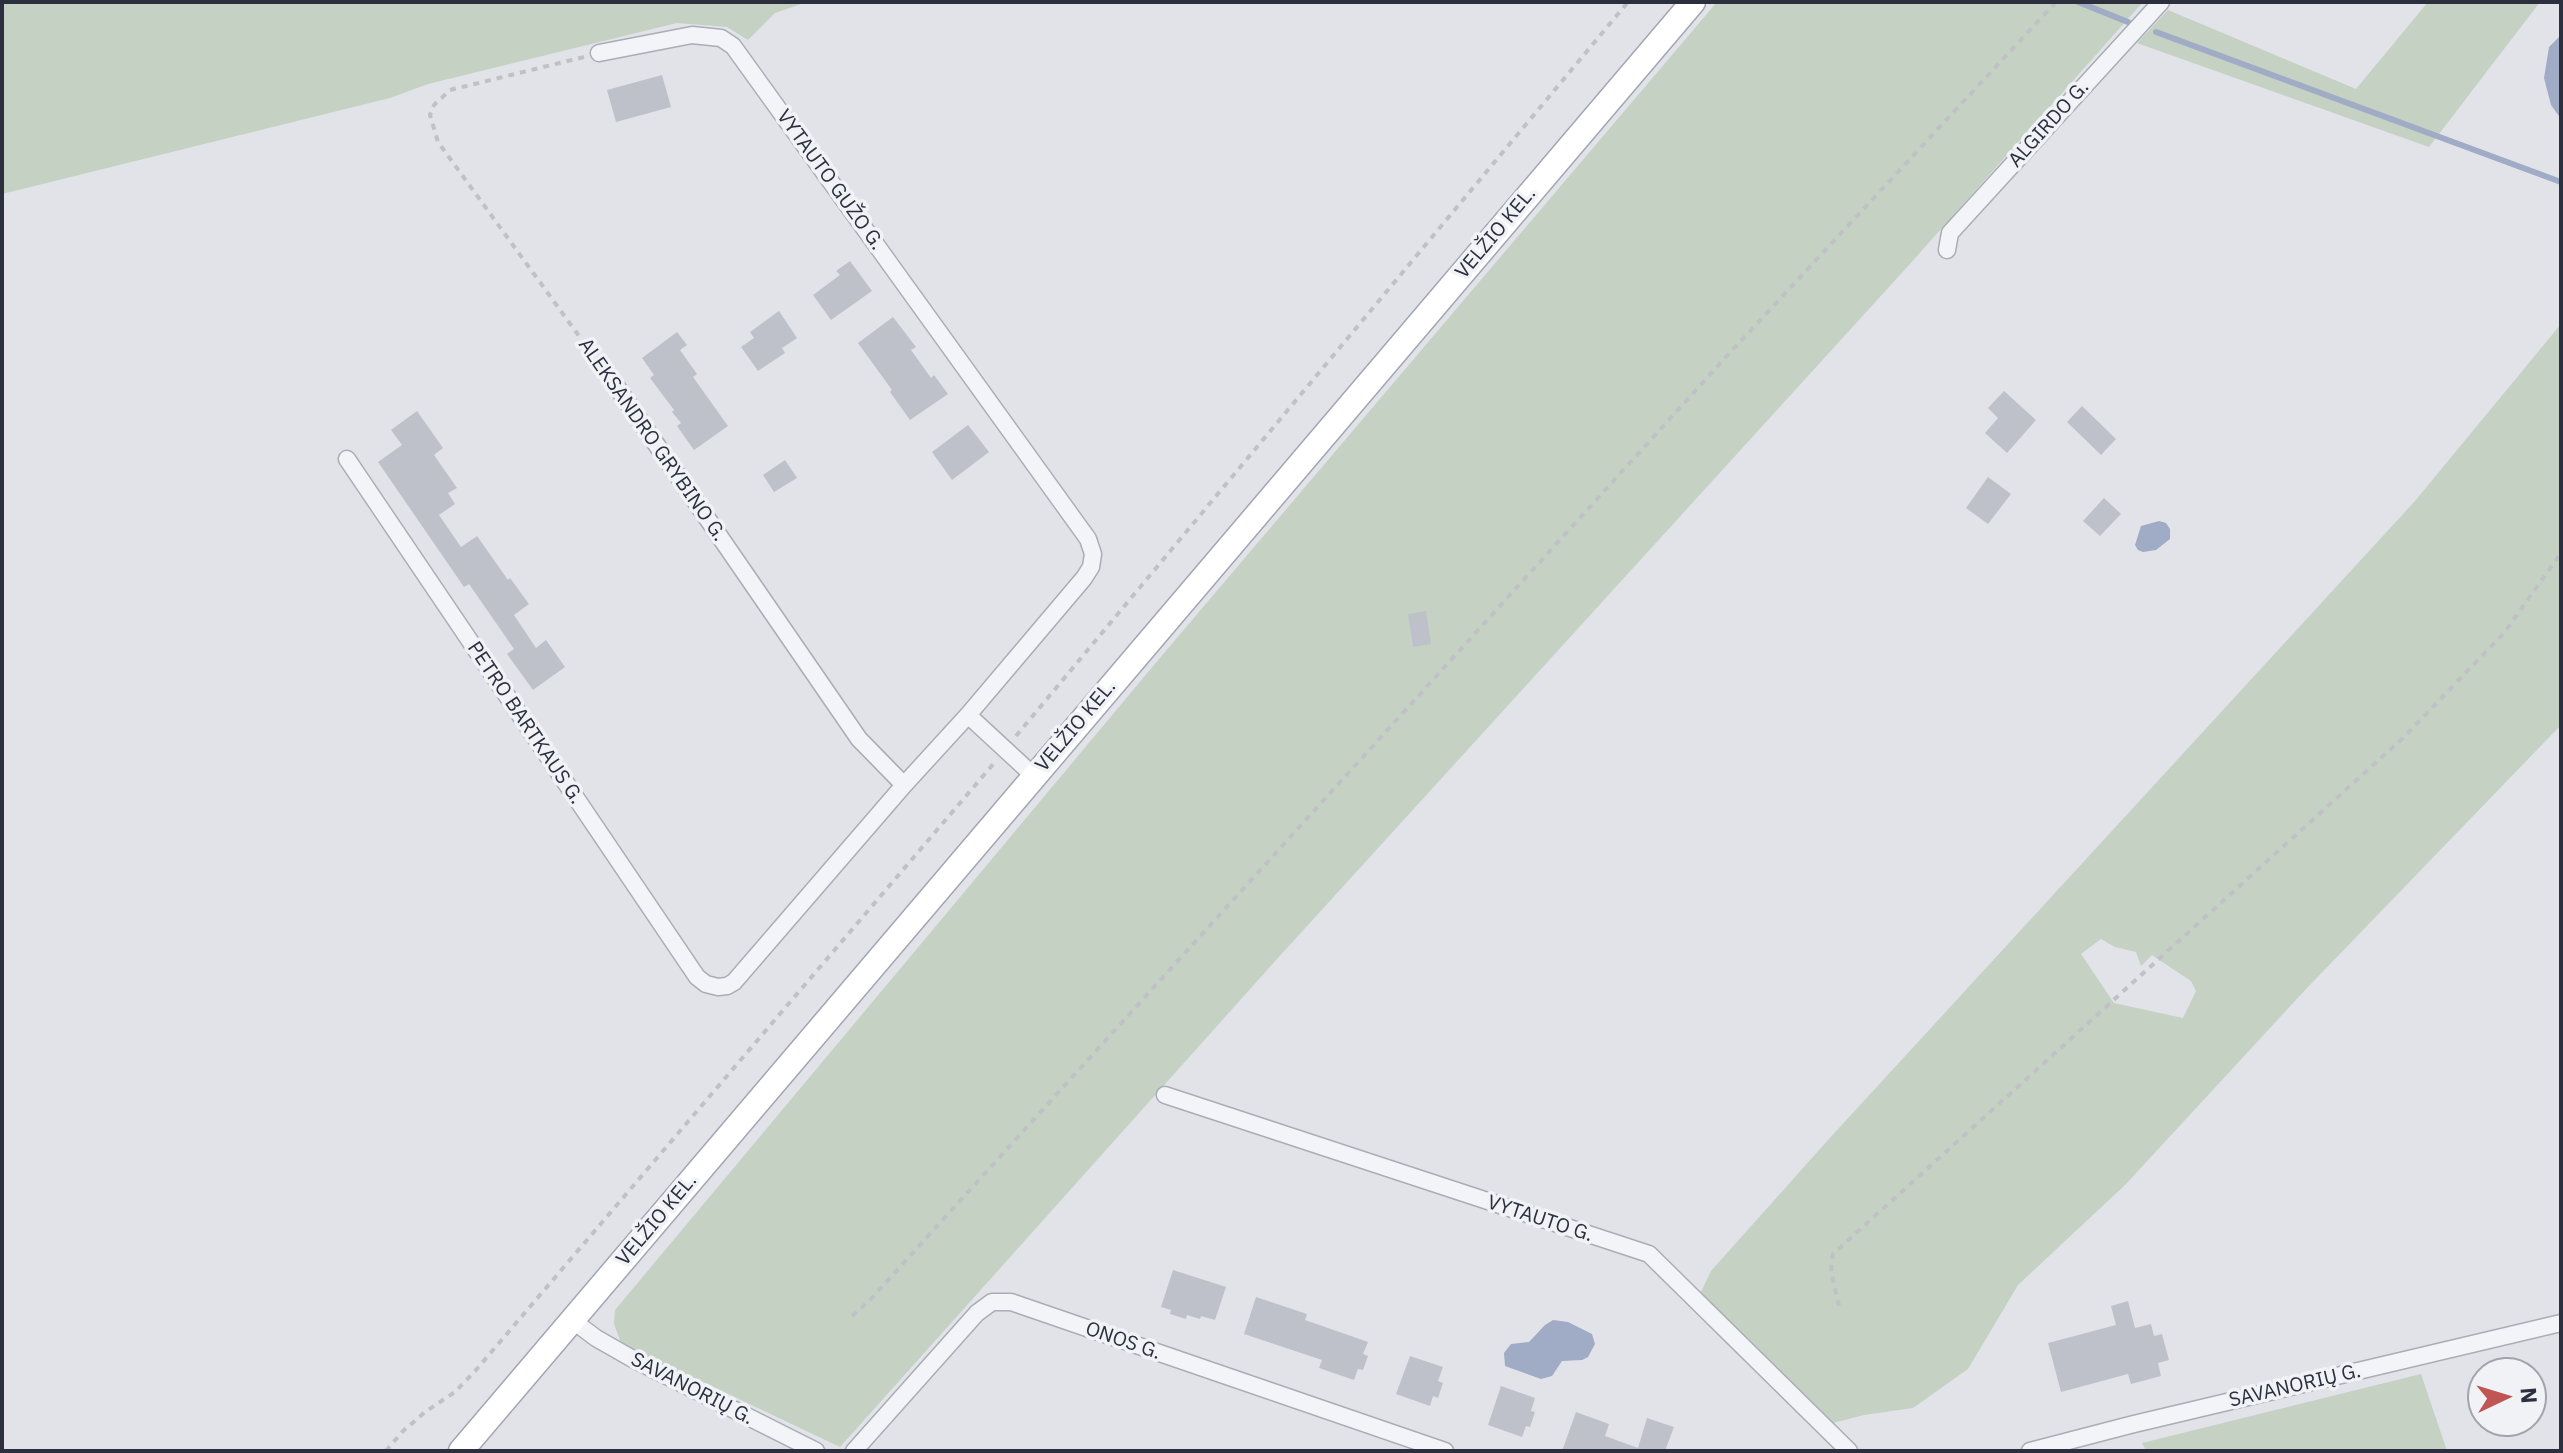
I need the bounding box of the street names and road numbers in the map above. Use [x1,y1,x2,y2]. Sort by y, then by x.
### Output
street label: ALGIRDO G. [2004,76,2094,172]
street label: VYTAUTO GUŽO G. [771,105,889,255]
street label: VELŽIO KEL. [1451,182,1541,284]
street label: ALEKSANDRO GRYBINO G. [573,334,731,546]
street label: PETRO BARTKAUS G. [462,637,588,809]
street label: VELŽIO KEL. [1031,675,1121,777]
street label: VELŽIO KEL. [612,1169,702,1271]
street label: VYTAUTO G. [1484,1191,1596,1247]
street label: ONOS G. [1082,1317,1164,1365]
street label: SAVANORIŲ G. [627,1348,757,1430]
street label: SAVANORIŲ G. [2227,1359,2363,1413]

